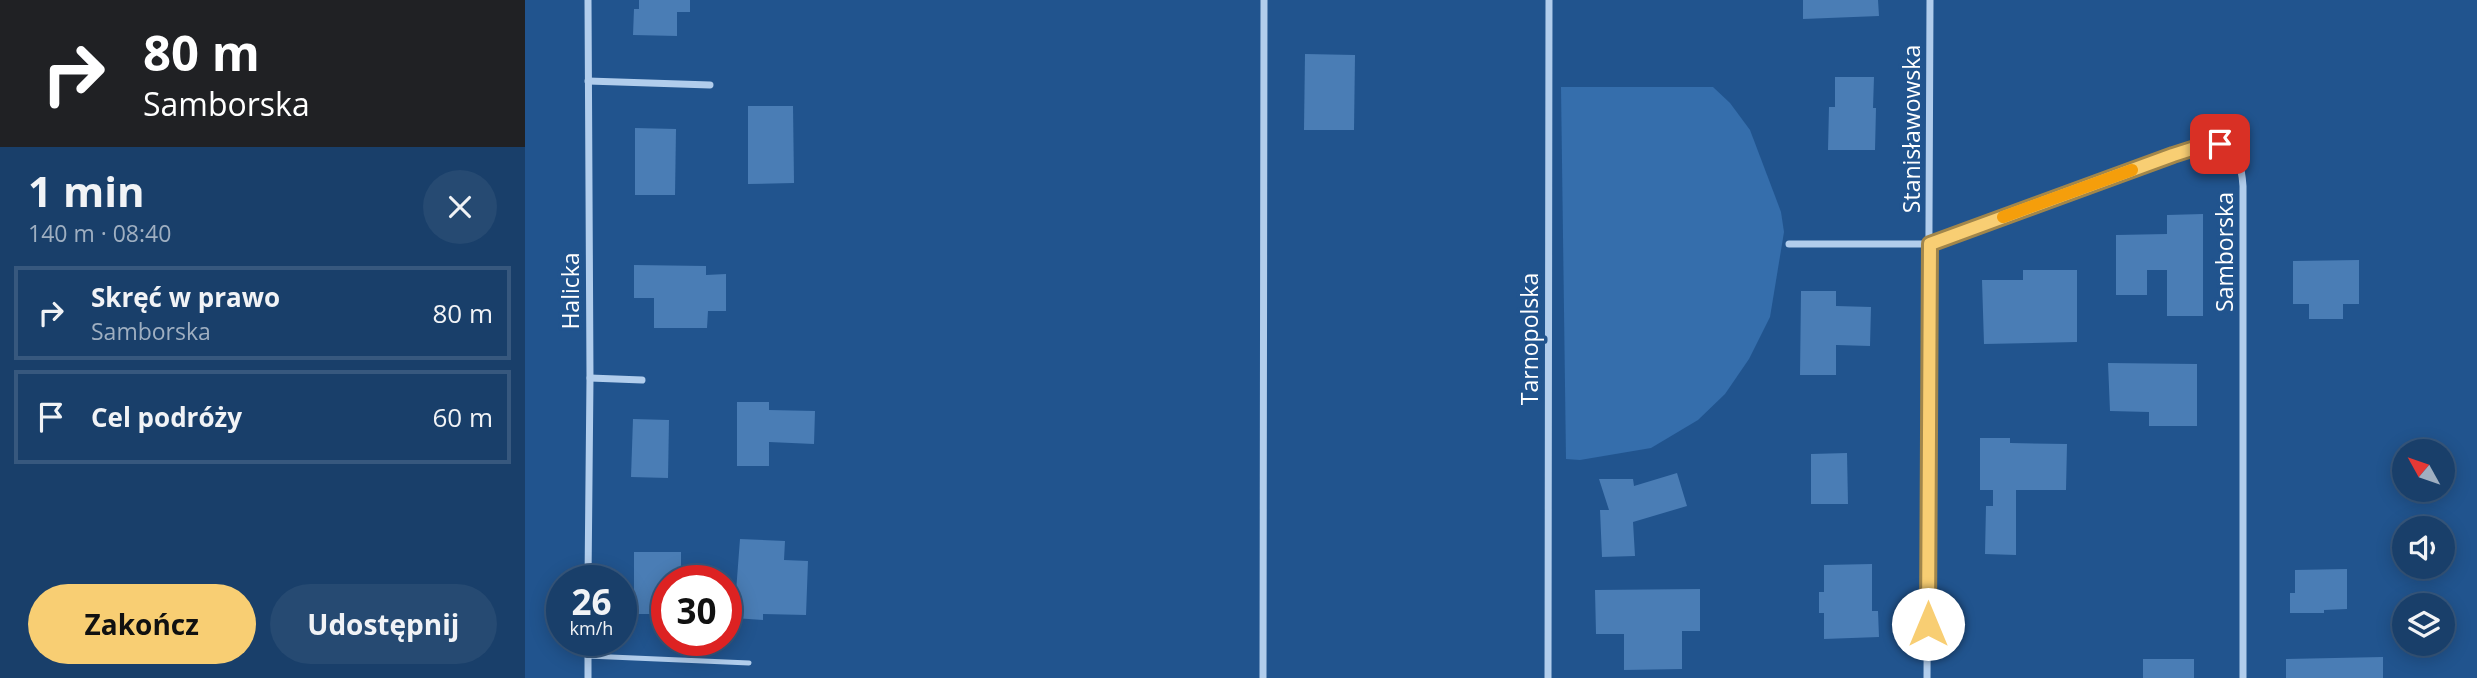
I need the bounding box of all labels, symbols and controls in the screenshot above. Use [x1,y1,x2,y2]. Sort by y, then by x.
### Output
text: 80 m [143,19,260,85]
icon: right [28,28,119,119]
street label: Stanisławowska [1895,45,1927,213]
text: Samborska [143,82,310,125]
pin [2190,114,2250,174]
icon: arrive [2201,125,2239,163]
text: 1 min [28,162,145,219]
button: close [423,170,497,244]
street label: Samborska [2208,192,2240,312]
text: 140 m · 08:40 [28,217,171,249]
street label: Halicka [554,252,586,330]
street label: Tarnopolska [1513,273,1545,405]
text: Skręć w prawo [91,279,280,315]
icon: right [32,294,70,332]
text: 80 m [432,295,493,331]
text: Samborska [91,315,211,347]
icon: arrive [32,398,70,436]
text: Cel podróży [91,399,242,435]
text: 60 m [432,399,493,435]
north arrow [2392,439,2455,502]
map controls [2392,439,2455,656]
button: sound [2392,516,2455,579]
speed limit sign: 30 [651,565,742,656]
text: 26 [571,578,612,625]
button: Zakończ [28,584,256,664]
button: Udostępnij [270,584,497,664]
position arrow [1891,587,1965,661]
button: layers [2392,593,2455,656]
text: km/h [570,616,613,640]

